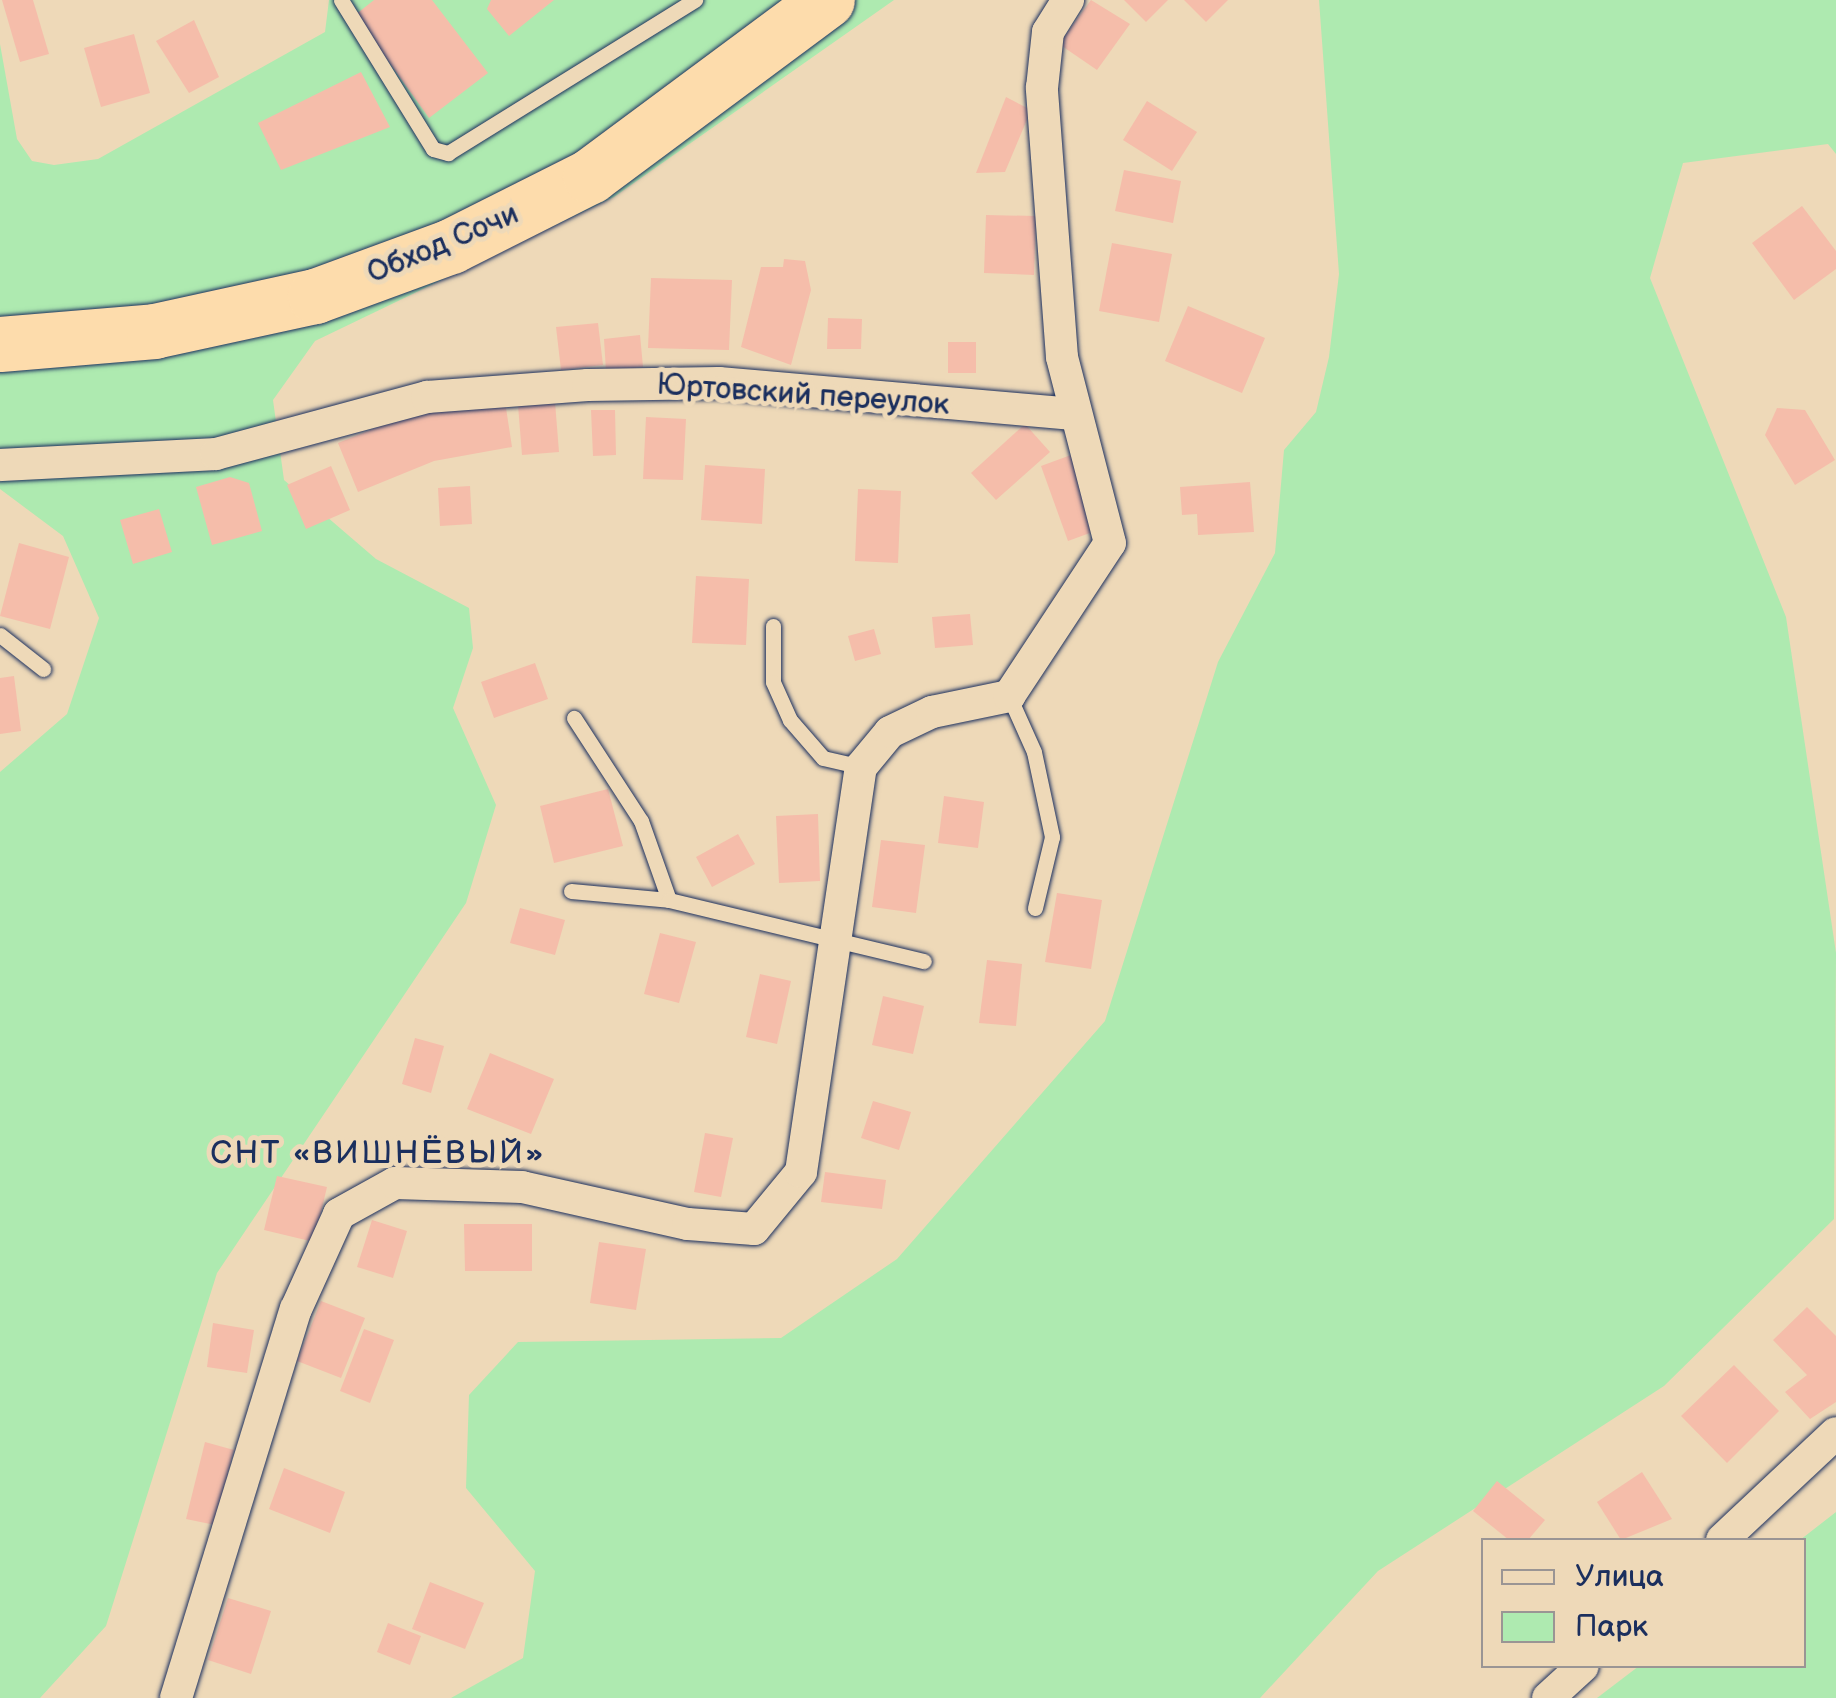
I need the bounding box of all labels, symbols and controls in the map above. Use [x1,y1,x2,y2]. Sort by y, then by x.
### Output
street label: Обход Сочи [362,196,524,292]
street label: Юртовский переулок [655,367,951,423]
district label: СНТ «ВИШНЁВЫЙ» [210,1135,546,1173]
legend [1481,1538,1806,1668]
text: Улица [1575,1559,1664,1595]
text: Парк [1575,1609,1648,1645]

